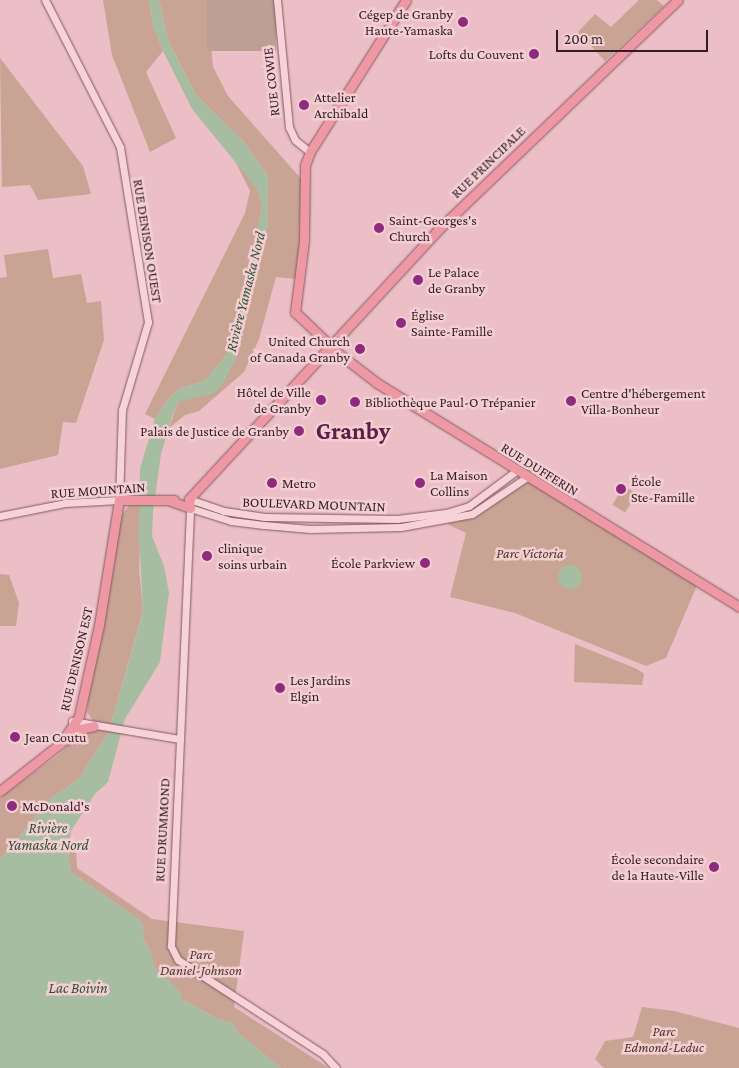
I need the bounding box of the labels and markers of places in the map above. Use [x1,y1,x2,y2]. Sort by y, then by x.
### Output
place label: Cégep de Granby Haute-Yamaska [359,6,453,38]
marker: Cégep de Granby Haute-Yamaska [457,16,469,28]
place label: Lofts du Couvent [429,46,524,62]
marker: Lofts du Couvent [528,48,540,60]
place label: Attelier Archibald [314,89,368,121]
marker: Attelier Archibald [298,99,310,111]
place label: Saint-Georges's Church [389,212,477,244]
marker: Saint-Georges's Church [373,222,385,234]
place label: Le Palace de Granby [428,264,485,296]
marker: Le Palace de Granby [412,274,424,286]
place label: Église Sainte-Famille [411,307,493,340]
marker: Église Sainte-Famille [395,317,407,329]
place label: United Church of Canada Granby [250,333,350,366]
marker: United Church of Canada Granby [354,343,366,355]
place label: Hôtel de Ville de Granby [237,384,311,417]
place label: Centre d'hébergement Villa-Bonheur [581,385,706,418]
marker: Hôtel de Ville de Granby [315,394,327,406]
place label: Bibliothèque Paul-O Trépanier [365,394,536,410]
marker: Centre d'hébergement Villa-Bonheur [565,395,577,407]
marker: Bibliothèque Paul-O Trépanier [349,396,361,408]
place label: Palais de Justice de Granby [140,423,289,439]
marker: Palais de Justice de Granby [293,425,305,437]
place label: La Maison Collins [430,467,488,500]
place label: École Ste-Famille [631,473,695,506]
place label: Metro [282,475,316,491]
marker: Metro [266,477,278,489]
marker: La Maison Collins [414,477,426,489]
marker: École Ste-Famille [615,483,627,495]
place label: clinique soins urbain [218,540,287,572]
marker: clinique soins urbain [200,549,214,563]
place label: École Parkview [331,555,415,571]
marker: École Parkview [419,557,431,569]
place label: Les Jardins Elgin [290,672,351,704]
marker: Les Jardins Elgin [274,682,286,694]
place label: Jean Coutu [25,729,87,745]
marker: Jean Coutu [9,731,21,743]
place label: McDonald's [22,798,89,814]
marker: McDonald's [6,800,18,812]
place label: École secondaire de la Haute-Ville [611,851,704,884]
marker: École secondaire de la Haute-Ville [708,861,720,873]

